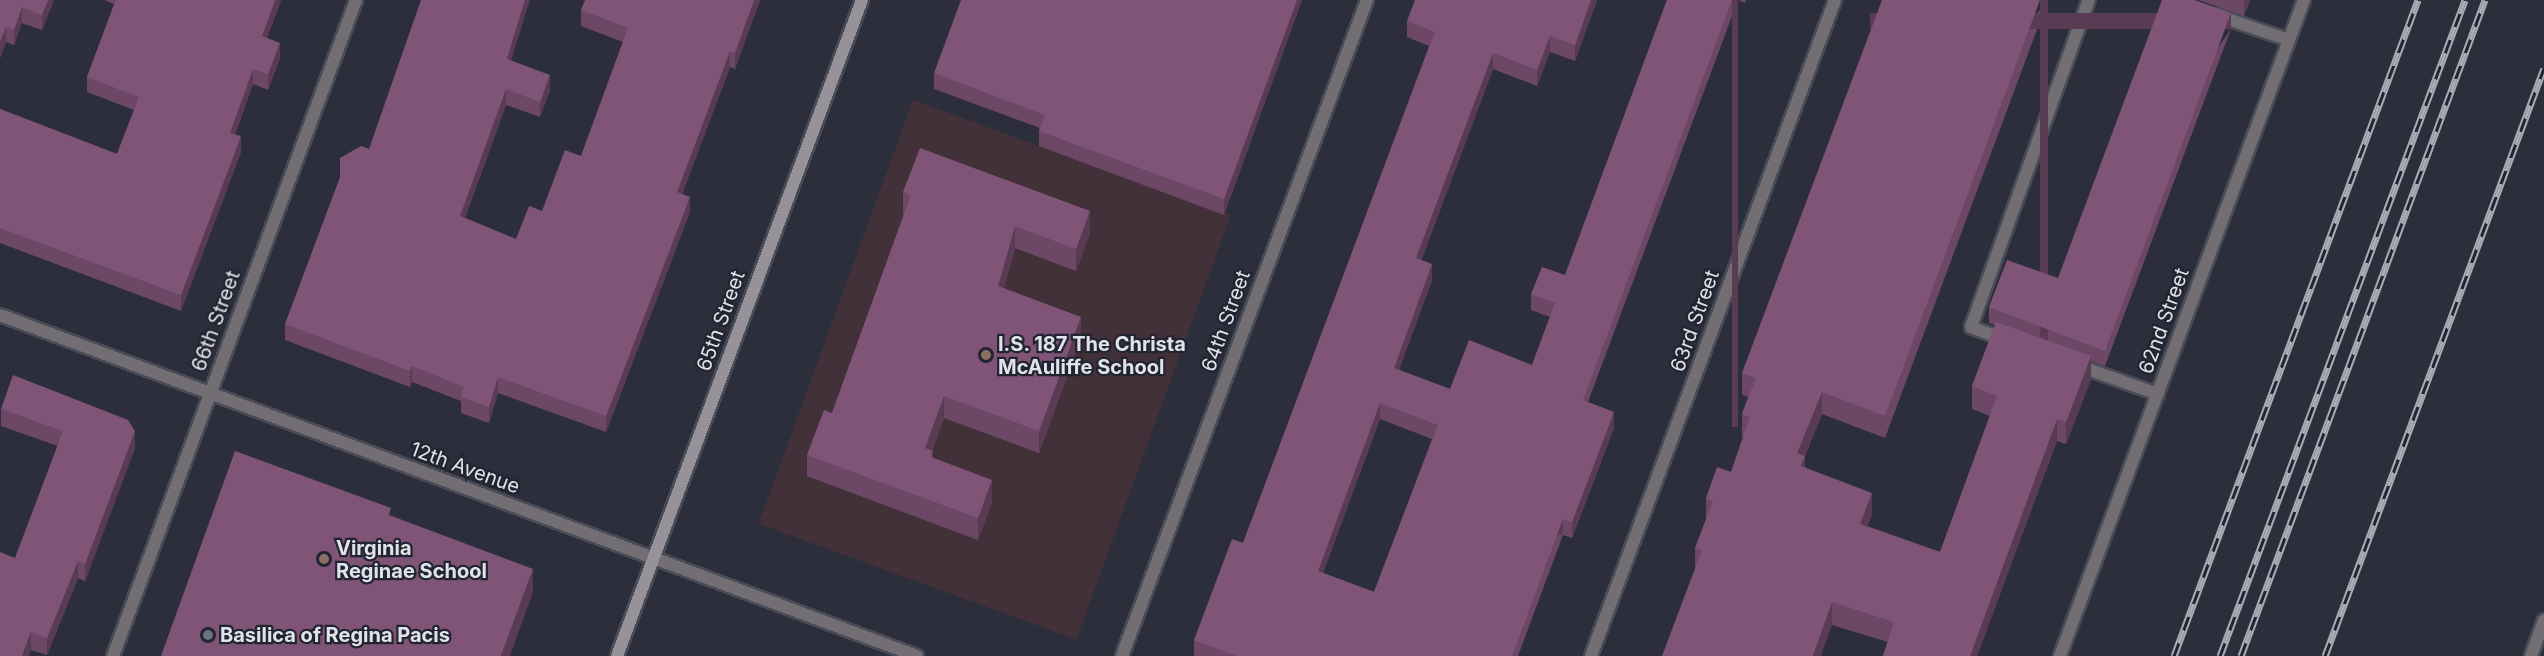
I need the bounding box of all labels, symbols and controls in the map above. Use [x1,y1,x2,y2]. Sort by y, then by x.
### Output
street label: 62nd Street [2134,265,2194,377]
street label: 66th Street [187,267,245,375]
street label: 64th Street [1197,267,1255,375]
street label: 63rd Street [1666,267,1724,375]
street label: 65th Street [692,268,750,374]
place label: I.S. 187 The Christa McAuliffe School [998,332,1186,379]
marker: I.S. 187 The Christa McAuliffe School [979,348,993,362]
street label: 12th Avenue [407,437,523,499]
place label: Virginia Reginae School [336,536,487,583]
marker: Virginia Reginae School [317,552,331,566]
place label: Basilica of Regina Pacis [220,623,450,647]
marker: Basilica of Regina Pacis [201,628,215,642]

